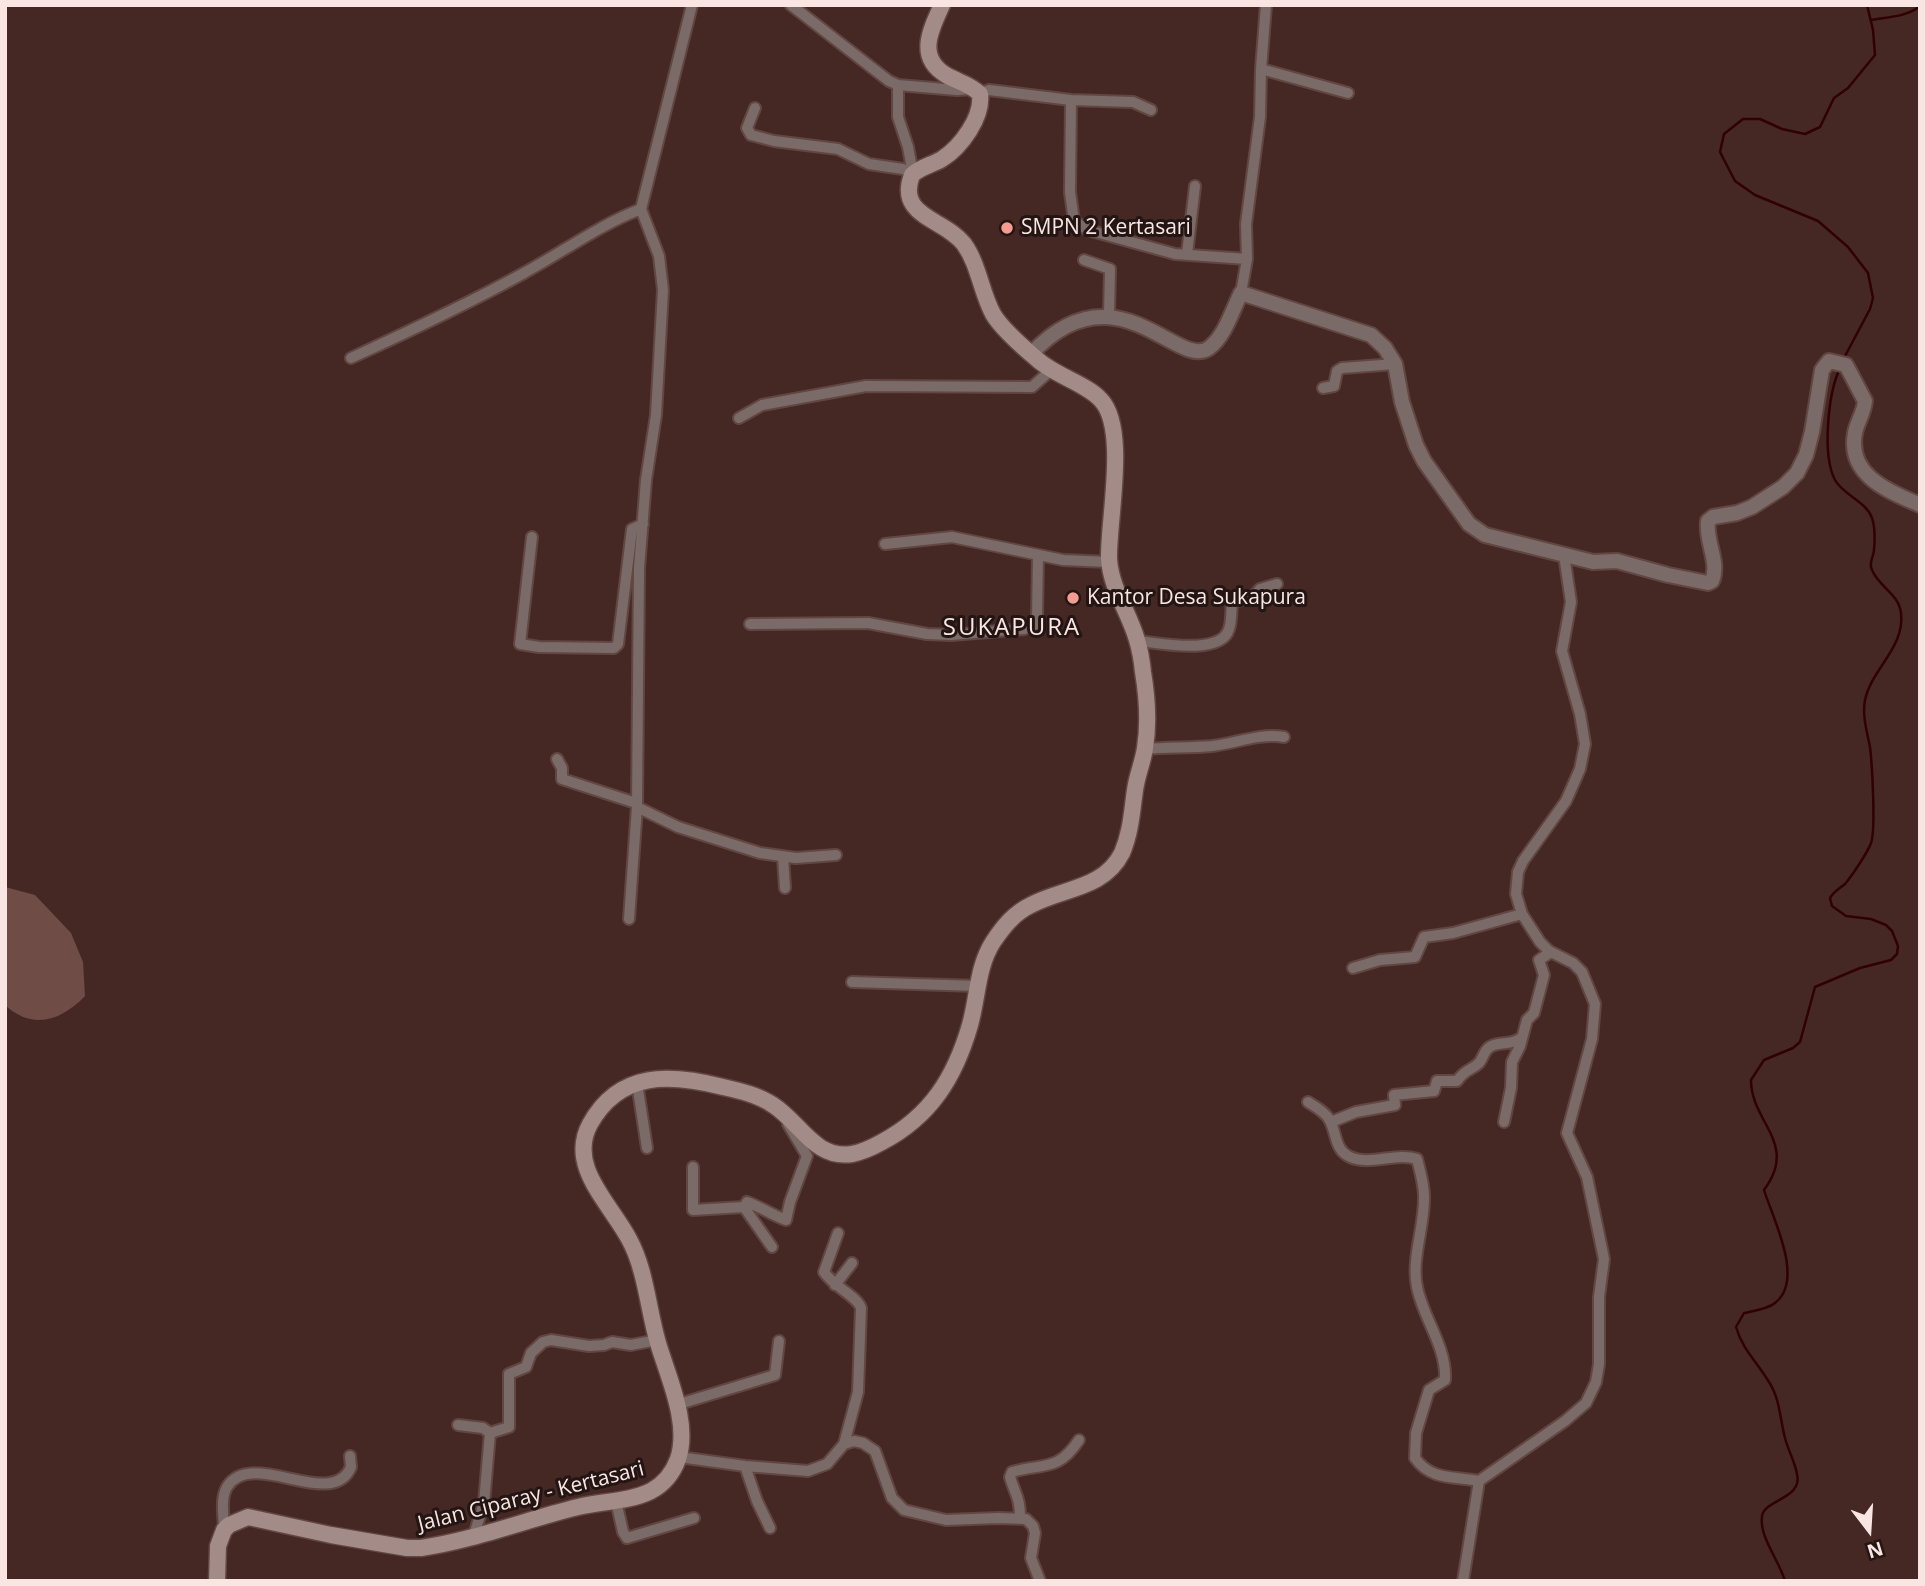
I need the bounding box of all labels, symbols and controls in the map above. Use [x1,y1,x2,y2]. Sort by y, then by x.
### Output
place label: SMPN 2 Kertasari [1021,215,1191,241]
marker: SMPN 2 Kertasari [999,220,1015,236]
place label: Kantor Desa Sukapura [1087,585,1306,611]
marker: Kantor Desa Sukapura [1065,590,1081,606]
district label: SUKAPURA [944,614,1080,642]
street label: Jalan Ciparay - Kertasari [415,1457,647,1537]
north arrow [1834,1495,1904,1565]
text: N [1864,1535,1886,1565]

